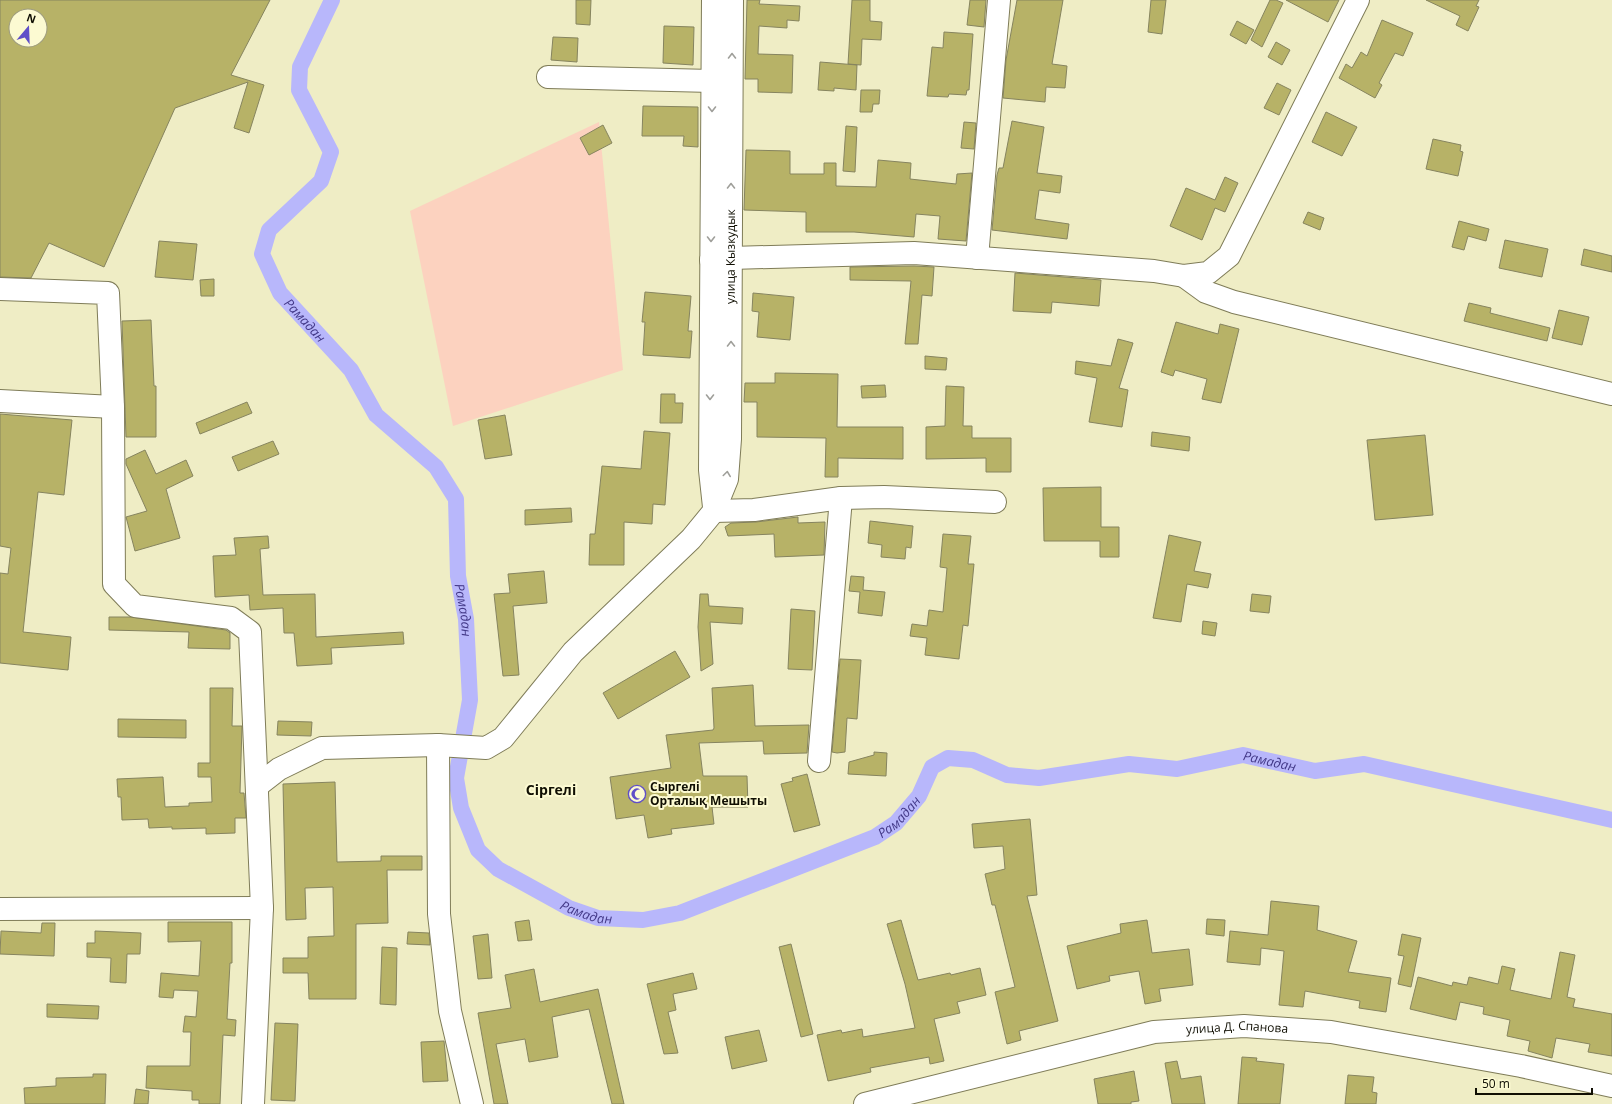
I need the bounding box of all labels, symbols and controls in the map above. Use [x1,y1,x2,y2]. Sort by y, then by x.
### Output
north arrow [8,8,48,48]
text: N [25,10,38,27]
one-way arrow [728,53,736,59]
one-way arrow [708,106,716,112]
one-way arrow [727,183,736,189]
street label: улица Кызкудык [722,208,739,304]
one-way arrow [707,236,715,242]
water label: Рамадан [280,294,330,346]
one-way arrow [727,341,735,347]
one-way arrow [706,394,714,400]
one-way arrow [722,471,731,477]
water label: Рамадан [451,582,476,637]
water label: Рамадан [1242,746,1298,776]
place label: Сыргелі Орталық Мешыты [650,778,767,809]
district label: Сіргелі [526,780,576,799]
mosque icon: Сыргелі Орталық Мешыты [627,784,647,804]
water label: Рамадан [874,792,924,842]
water label: Рамадан [557,896,613,928]
street label: улица Д. Спанова [1185,1017,1289,1038]
scale bar [1476,1070,1592,1096]
text: 50 m [1482,1075,1510,1092]

